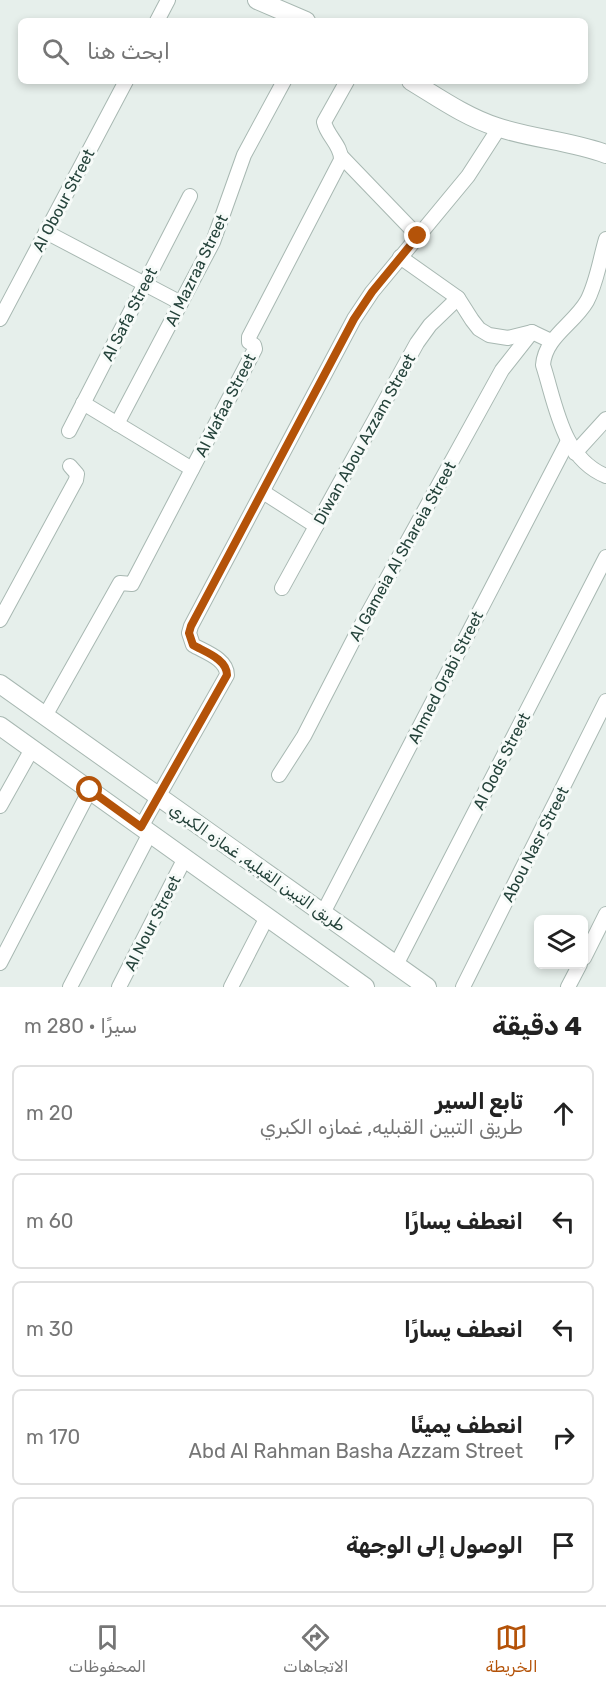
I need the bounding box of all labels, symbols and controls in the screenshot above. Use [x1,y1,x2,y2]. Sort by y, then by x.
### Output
search box [18,18,588,84]
icon: search [39,35,72,68]
text: ابحث هنا [87,38,170,65]
street label: Al Obour Street [28,146,98,255]
street label: Al Mazraa Street [161,211,232,329]
route end [404,222,430,248]
street label: Al Safa Street [98,264,161,364]
street label: Al Wafaa Street [191,350,260,460]
street label: Diwan Abou Azzam Street [310,351,419,528]
street label: Al Gameia Al Shareia Street [345,458,460,644]
street label: Ahmed Orabi Street [404,608,487,747]
street label: Al Qods Street [469,710,534,813]
route start [76,776,102,802]
street label: Abou Nasr Street [498,783,573,905]
street label: طريق التبين القبليه, غمازه الكبري [165,799,349,937]
street label: Al Nour Street [120,872,185,974]
map controls [534,915,588,969]
button: layers [534,915,588,969]
text: 4 دقيقة [492,1011,582,1042]
text: سيرًا · 280 m [24,1014,137,1038]
text: تابع السير [435,1088,523,1115]
icon: ahead [547,1097,580,1130]
text: 20 m [26,1101,73,1125]
text: طريق التبين القبليه, غمازه الكبري [260,1115,523,1139]
icon: left [547,1205,580,1238]
text: انعطف يسارًا [404,1208,523,1235]
text: 60 m [26,1209,73,1233]
icon: left [547,1313,580,1346]
text: انعطف يسارًا [404,1316,523,1343]
text: 30 m [26,1317,73,1341]
text: انعطف يمينًا [410,1412,523,1439]
icon: right [547,1421,580,1454]
text: 170 m [26,1425,80,1449]
text: Abd Al Rahman Basha Azzam Street [189,1439,523,1463]
icon: arrive [547,1529,580,1562]
text: الوصول إلى الوجهة [346,1532,523,1559]
tab: المحفوظات [68,1621,146,1676]
tab: الاتجاهات [283,1621,349,1676]
tab: الخريطة [486,1621,538,1676]

